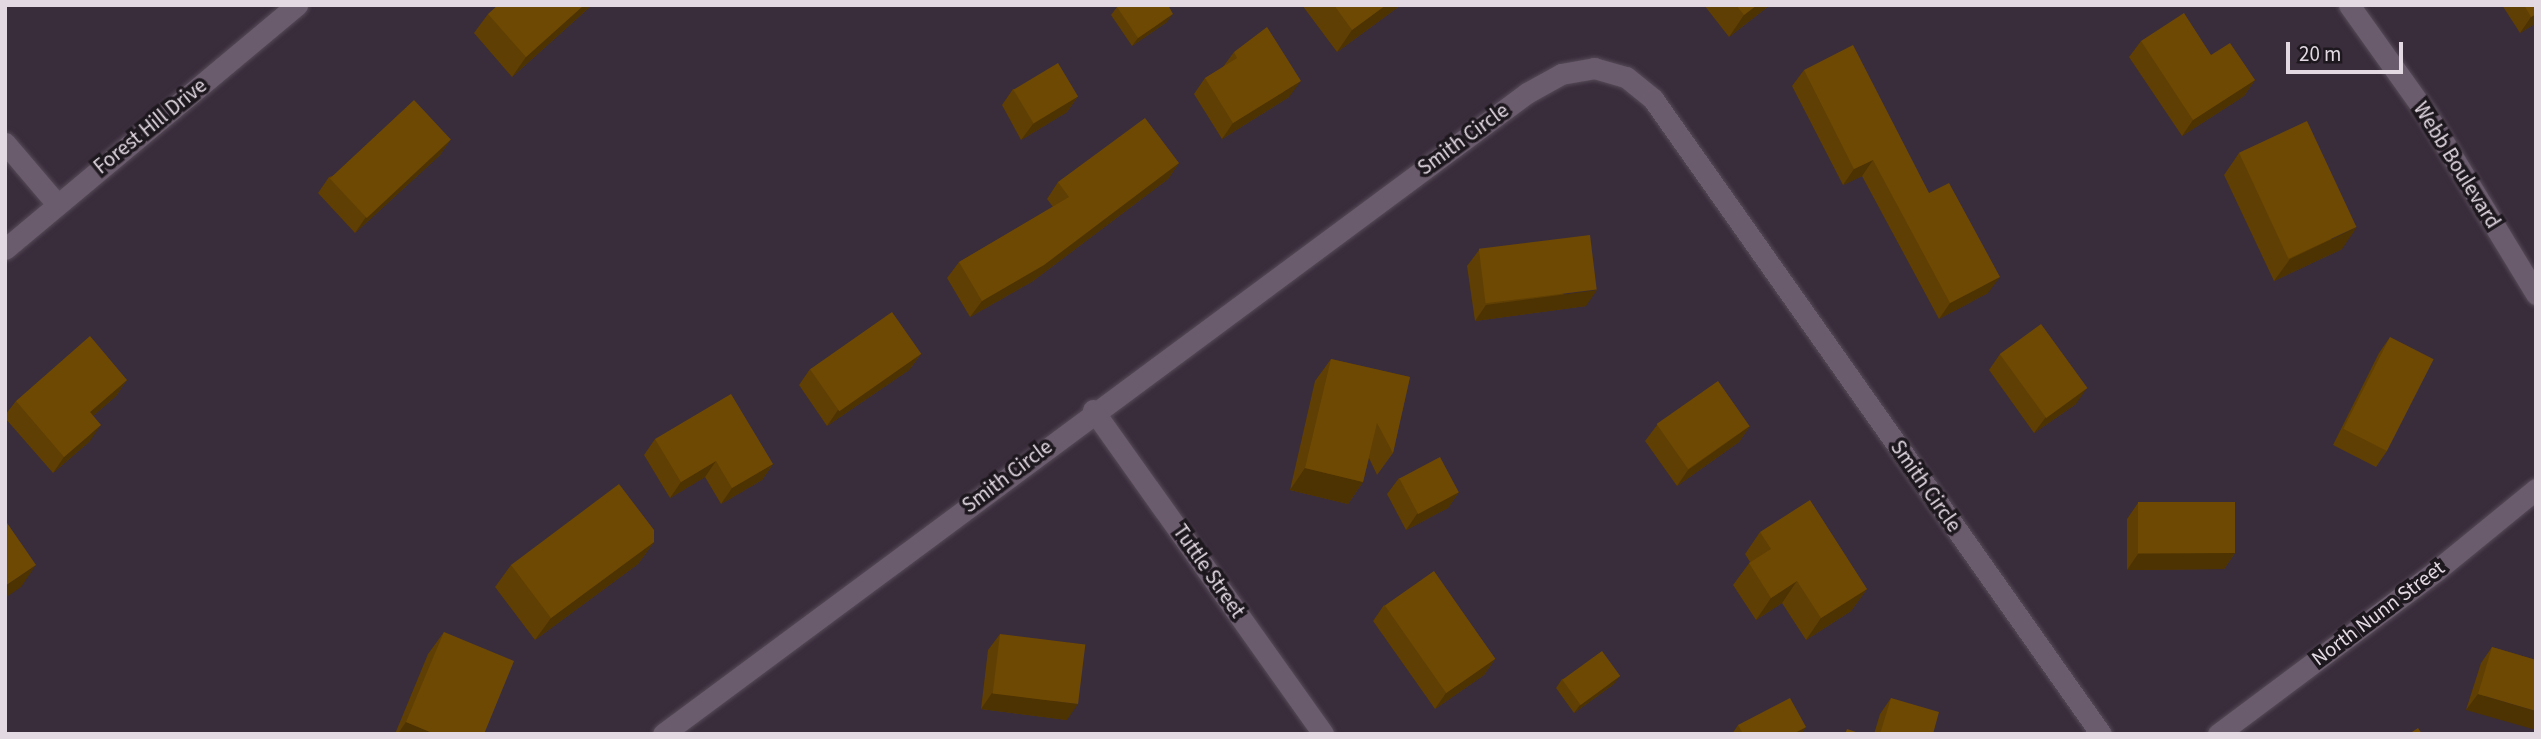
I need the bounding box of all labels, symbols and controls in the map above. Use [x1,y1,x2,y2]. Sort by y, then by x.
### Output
scale bar [2289,28,2406,72]
text: 20 m [2299,39,2341,69]
street label: Forest Hill Drive [88,73,212,179]
street label: Webb Boulevard [2408,97,2506,233]
street label: Smith Circle [1413,98,1513,180]
street label: Smith Circle [957,434,1057,518]
street label: Smith Circle [1885,435,1967,537]
street label: Tuttle Street [1168,520,1250,622]
street label: North Nunn Street [2307,555,2449,671]

